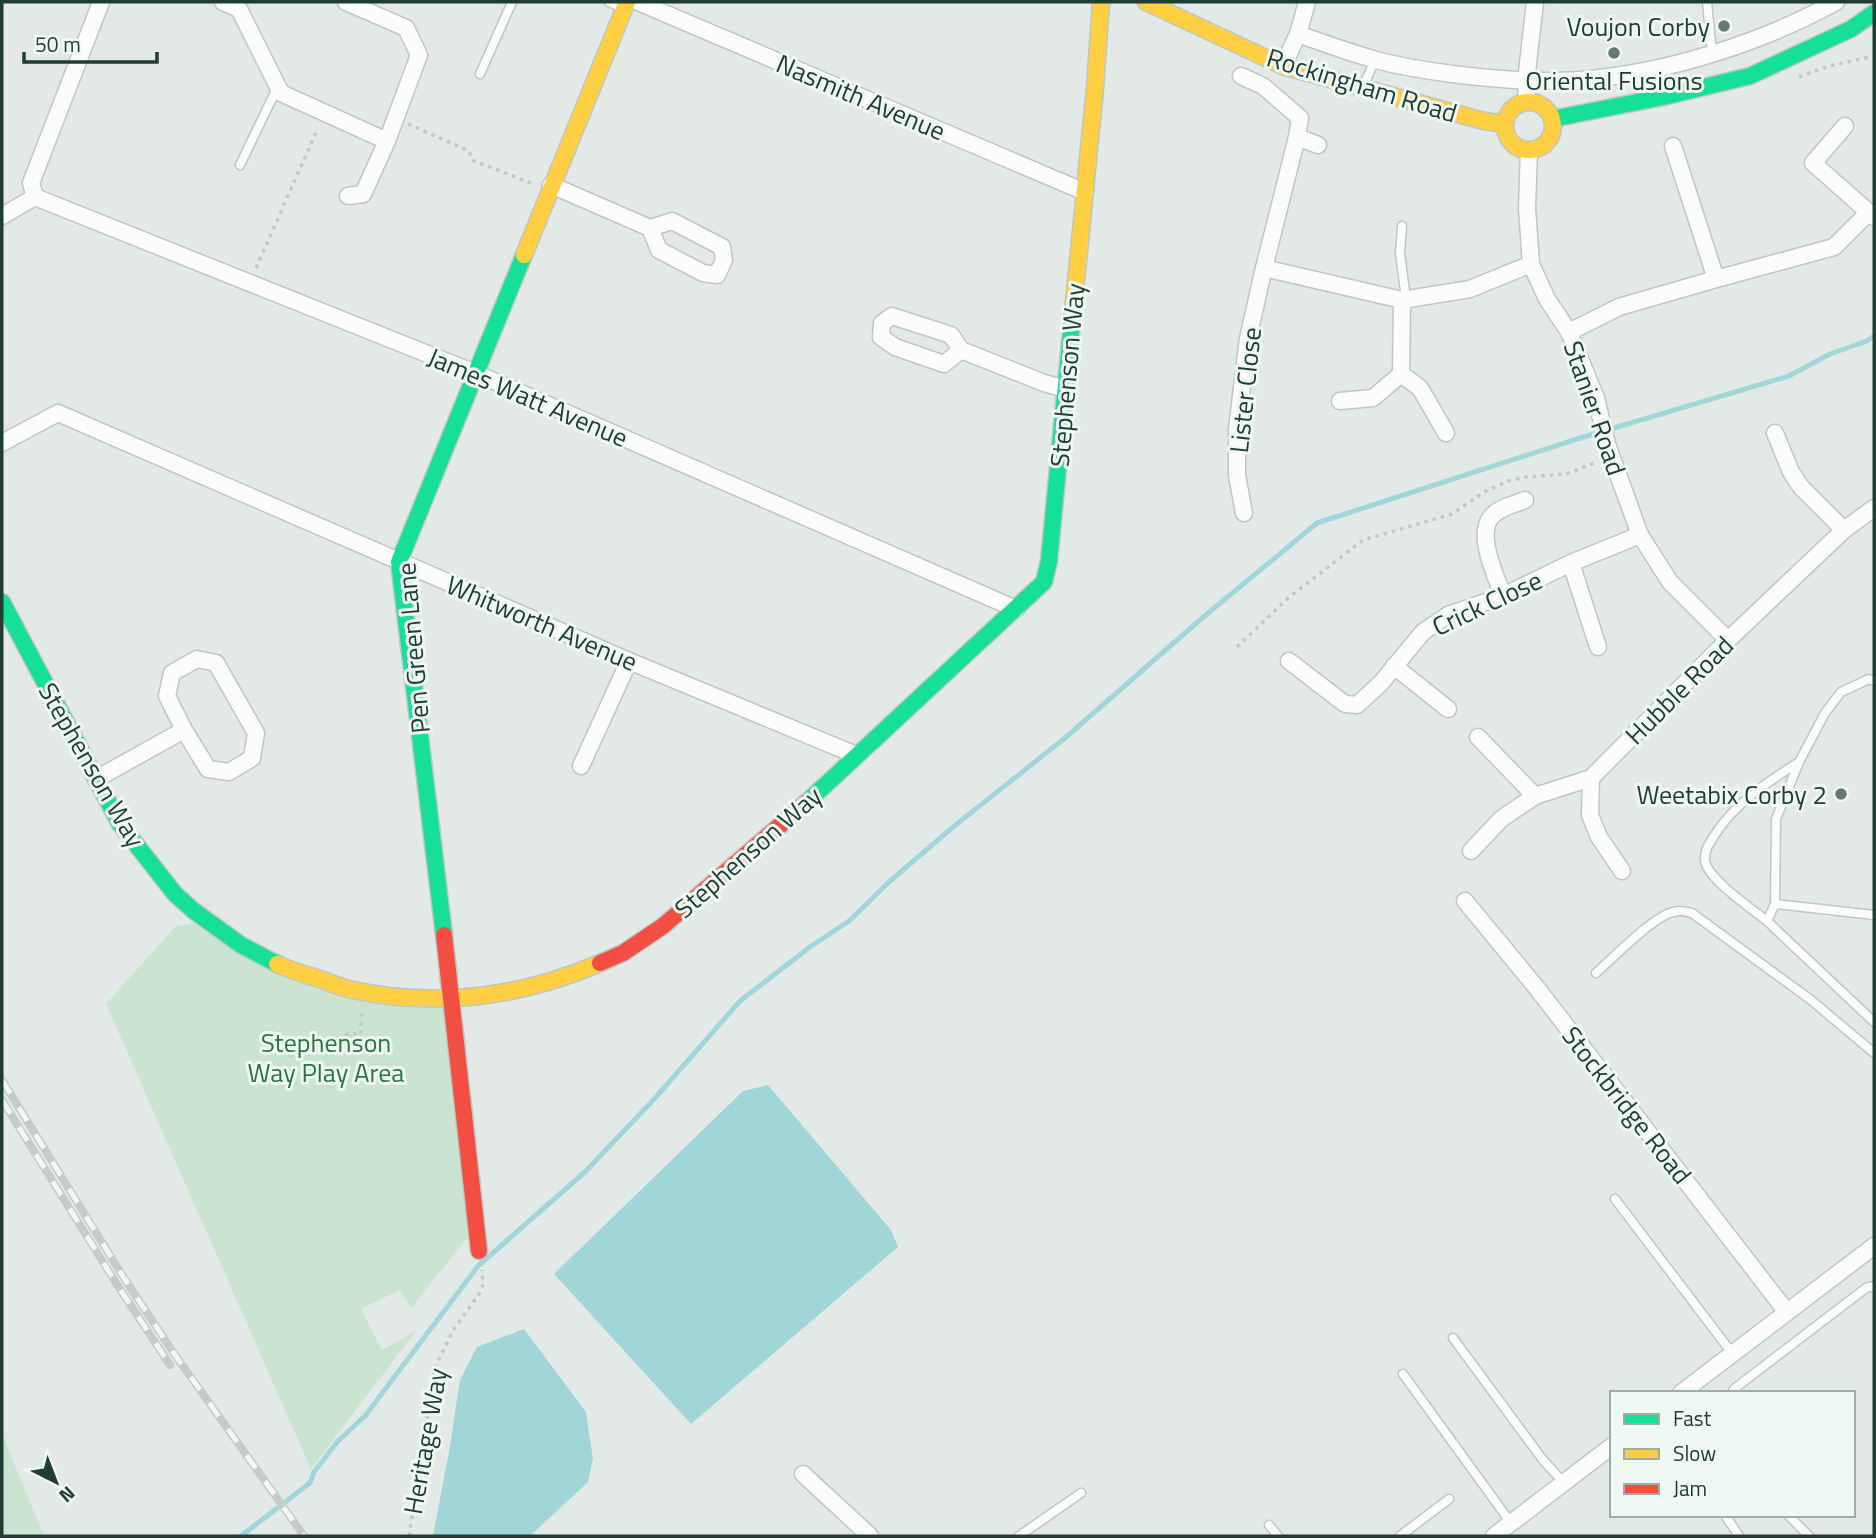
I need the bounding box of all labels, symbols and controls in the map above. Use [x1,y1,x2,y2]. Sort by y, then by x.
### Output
place label: Voujon Corby [1566,7,1710,46]
marker: Voujon Corby [1716,18,1732,34]
scale bar [24,21,158,65]
text: 50 m [35,28,81,60]
street label: Rockingham Road [1262,38,1462,132]
street label: Nasmith Avenue [770,44,952,150]
marker: Oriental Fusions [1606,45,1622,61]
place label: Oriental Fusions [1525,61,1703,100]
street label: Stephenson Way [1040,281,1094,469]
street label: Lister Close [1219,325,1271,455]
street label: Stanier Road [1554,336,1636,480]
street label: James Watt Avenue [422,337,634,457]
street label: Pen Green Lane [386,561,440,735]
street label: Crick Close [1426,561,1548,645]
street label: Whitworth Avenue [440,565,644,681]
street label: Hubble Road [1616,627,1742,753]
street label: Stephenson Way [29,675,155,855]
place label: Weetabix Corby 2 [1636,775,1827,814]
street label: Stephenson Way [666,777,830,927]
marker: Weetabix Corby 2 [1833,786,1849,802]
street label: Stockbridge Road [1553,1018,1701,1192]
park label: Stephenson Way Play Area [248,1023,404,1092]
street label: Heritage Way [393,1365,457,1517]
legend [1610,1391,1855,1517]
text: Fast [1673,1402,1712,1434]
text: Slow [1673,1437,1716,1469]
north arrow [21,1447,91,1517]
text: Jam [1673,1472,1707,1504]
text: N [53,1480,82,1510]

